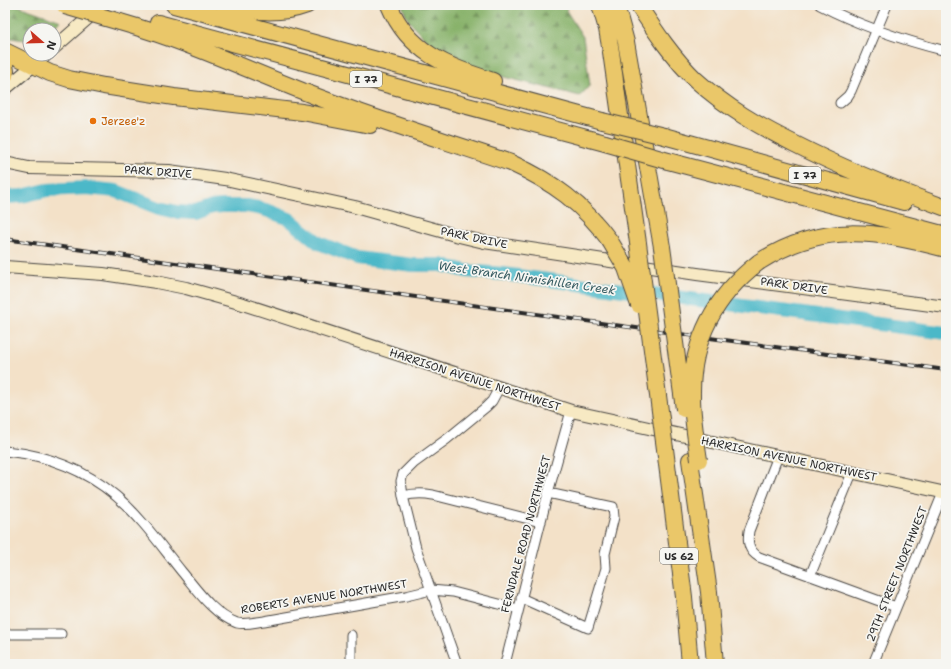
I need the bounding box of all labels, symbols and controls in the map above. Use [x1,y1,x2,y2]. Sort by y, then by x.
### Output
north arrow [22,22,62,62]
text: N [42,39,59,52]
road number: I 77 [350,71,382,87]
place label: Jerzee'z [101,114,145,129]
marker: Jerzee'z [88,116,98,126]
street label: PARK DRIVE [124,162,192,182]
road number: I 77 [789,167,821,183]
street label: PARK DRIVE [439,224,509,252]
water label: West Branch Nimishillen Creek [438,258,617,298]
street label: PARK DRIVE [759,274,829,298]
street label: HARRISON AVENUE NORTHWEST [387,345,563,415]
street label: HARRISON AVENUE NORTHWEST [700,433,878,485]
street label: FERNDALE ROAD NORTHWEST [498,453,554,615]
street label: 29TH STREET NORTHWEST [863,504,931,644]
road number: US 62 [660,548,698,564]
street label: ROBERTS AVENUE NORTHWEST [240,576,408,618]

